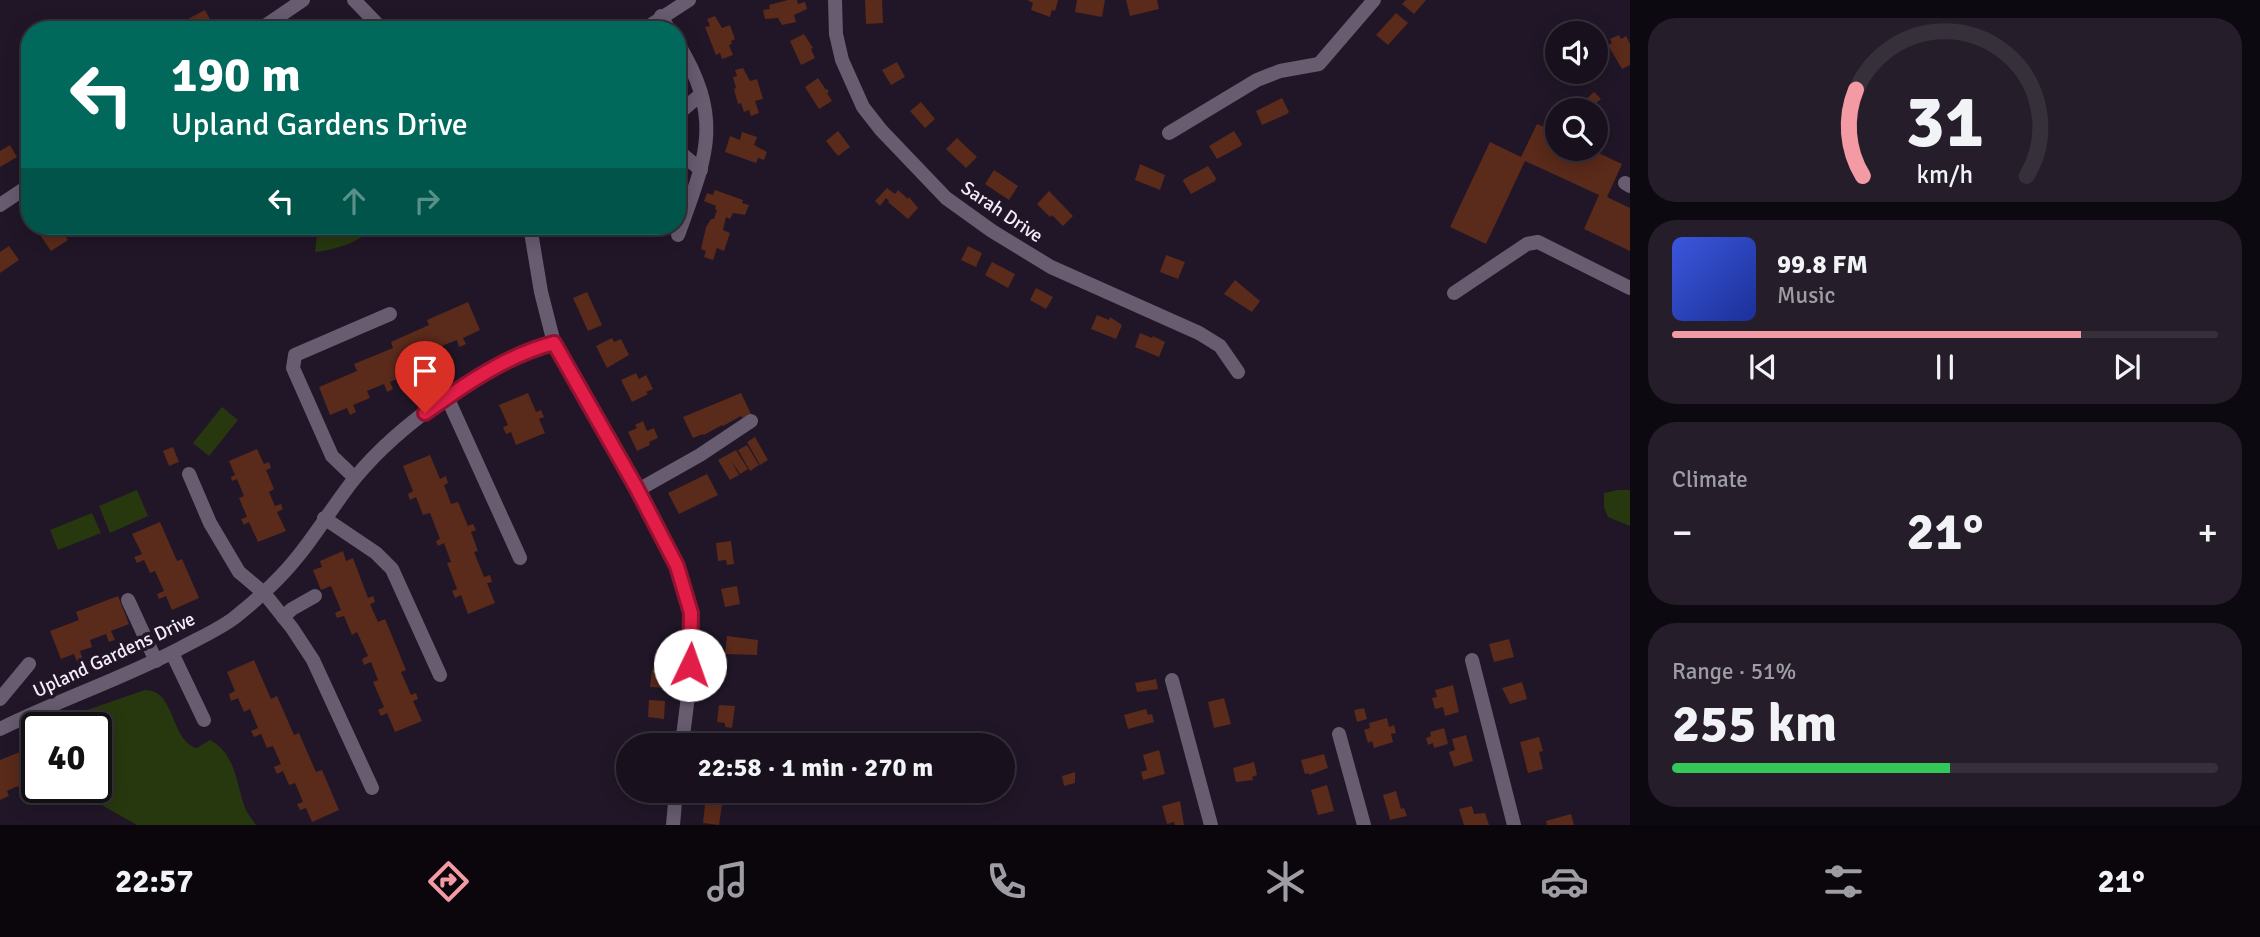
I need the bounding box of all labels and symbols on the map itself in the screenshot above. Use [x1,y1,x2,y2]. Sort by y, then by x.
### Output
street label: Sarah Drive [956,176,1048,248]
pin [395,341,455,413]
street label: Upland Gardens Drive [29,607,199,703]
position arrow [653,628,727,702]
speed limit sign: 40 [21,712,112,803]

